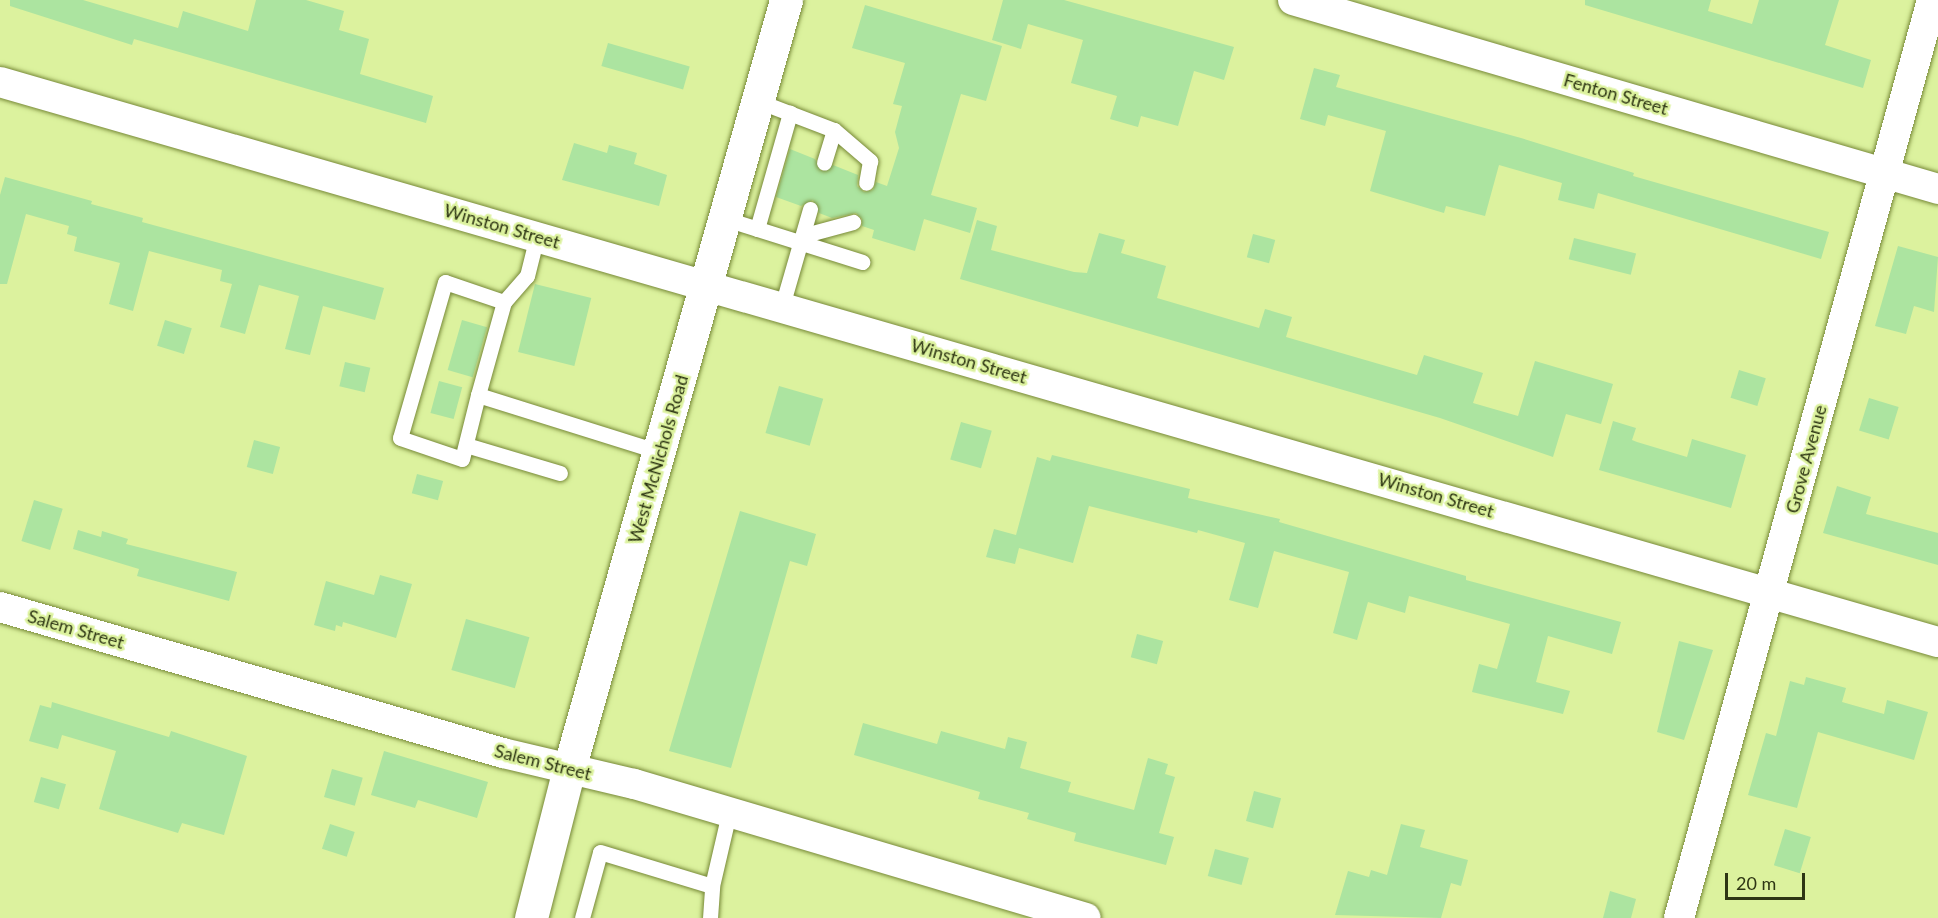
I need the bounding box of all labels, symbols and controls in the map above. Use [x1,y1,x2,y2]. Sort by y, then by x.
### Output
street label: Fenton Street [1561,69,1671,119]
street label: Winston Street [442,199,562,253]
street label: Winston Street [909,334,1029,388]
street label: West McNichols Road [624,372,692,546]
street label: Grove Avenue [1781,402,1831,516]
street label: Winston Street [1376,468,1496,522]
street label: Salem Street [25,605,127,653]
street label: Salem Street [492,740,594,784]
scale bar [1728,861,1808,899]
text: 20 m [1736,872,1776,894]

